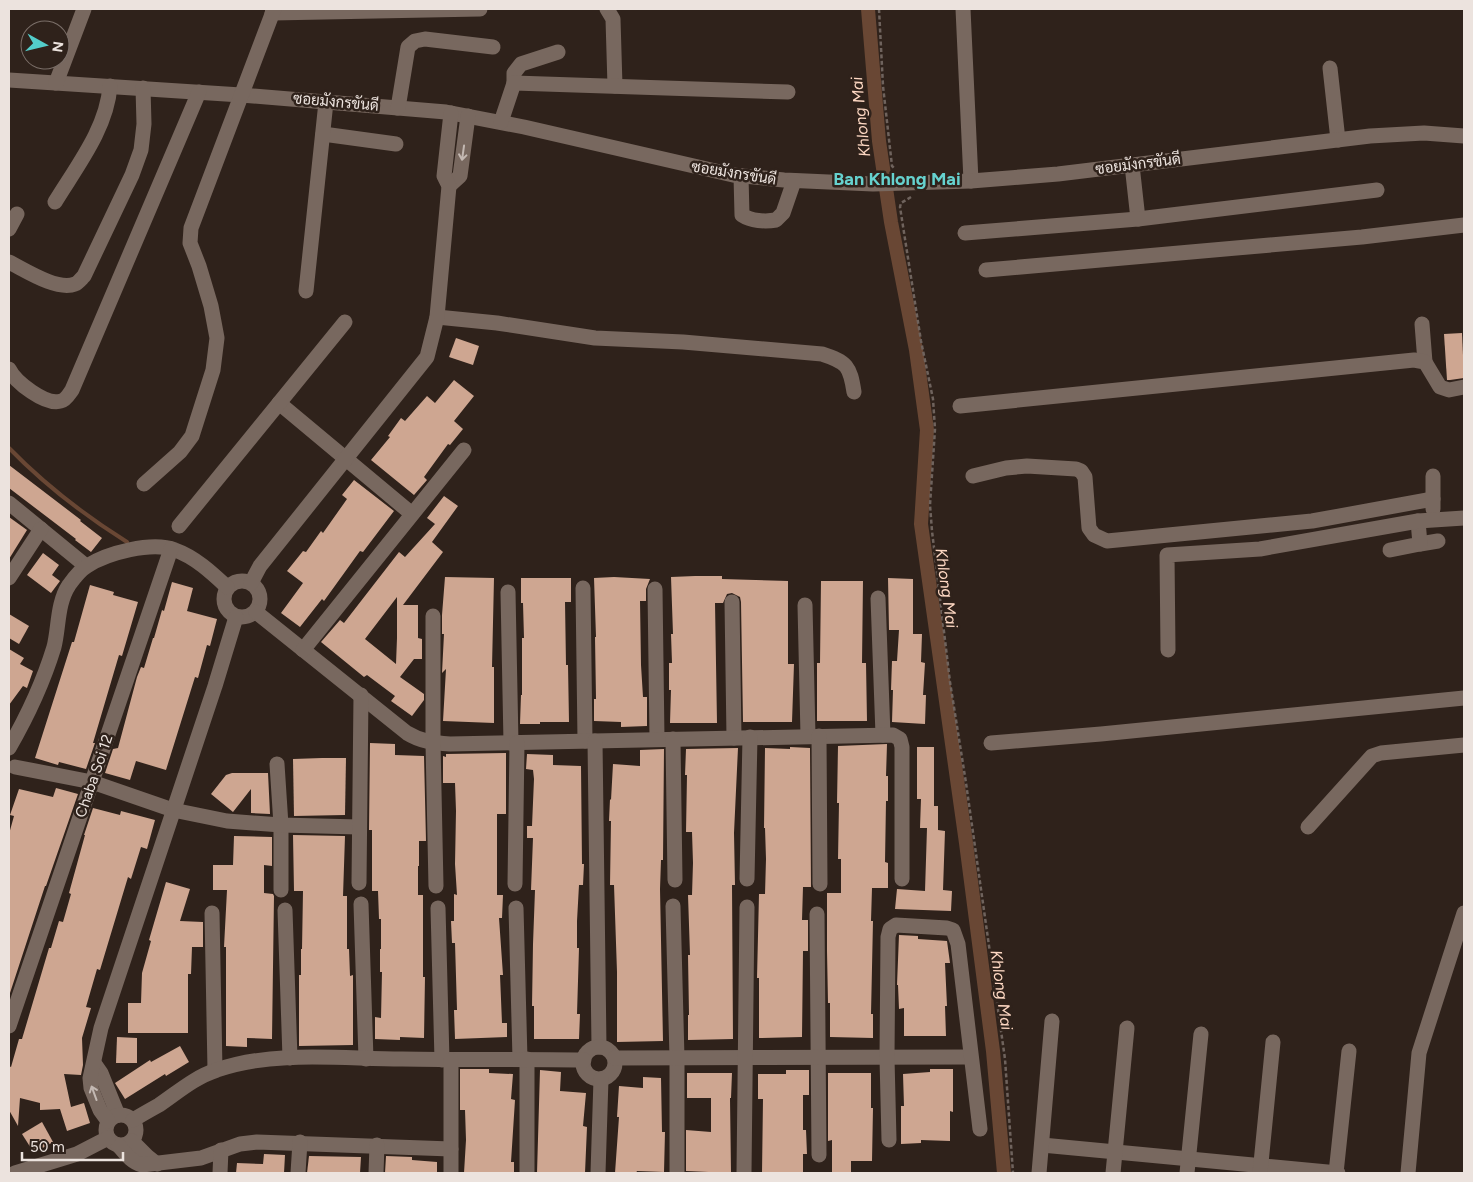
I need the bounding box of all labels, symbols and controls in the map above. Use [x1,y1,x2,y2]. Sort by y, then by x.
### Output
north arrow [20,20,70,70]
text: N [48,40,67,53]
water label: Khlong Mai [847,76,874,158]
street label: ซอยมังกรขันดี [292,88,380,115]
one-way arrow [458,145,468,161]
street label: ซอยมังกรขันดี [1094,149,1182,178]
street label: ซอยมังกรขันดี [690,156,778,189]
district label: Ban Khlong Mai [833,168,961,190]
water label: Khlong Mai [931,547,962,629]
street label: Chaba Soi 12 [71,732,117,820]
water label: Khlong Mai [986,949,1017,1031]
one-way arrow [89,1086,98,1101]
scale bar [22,1130,124,1162]
text: 50 m [30,1138,65,1156]

